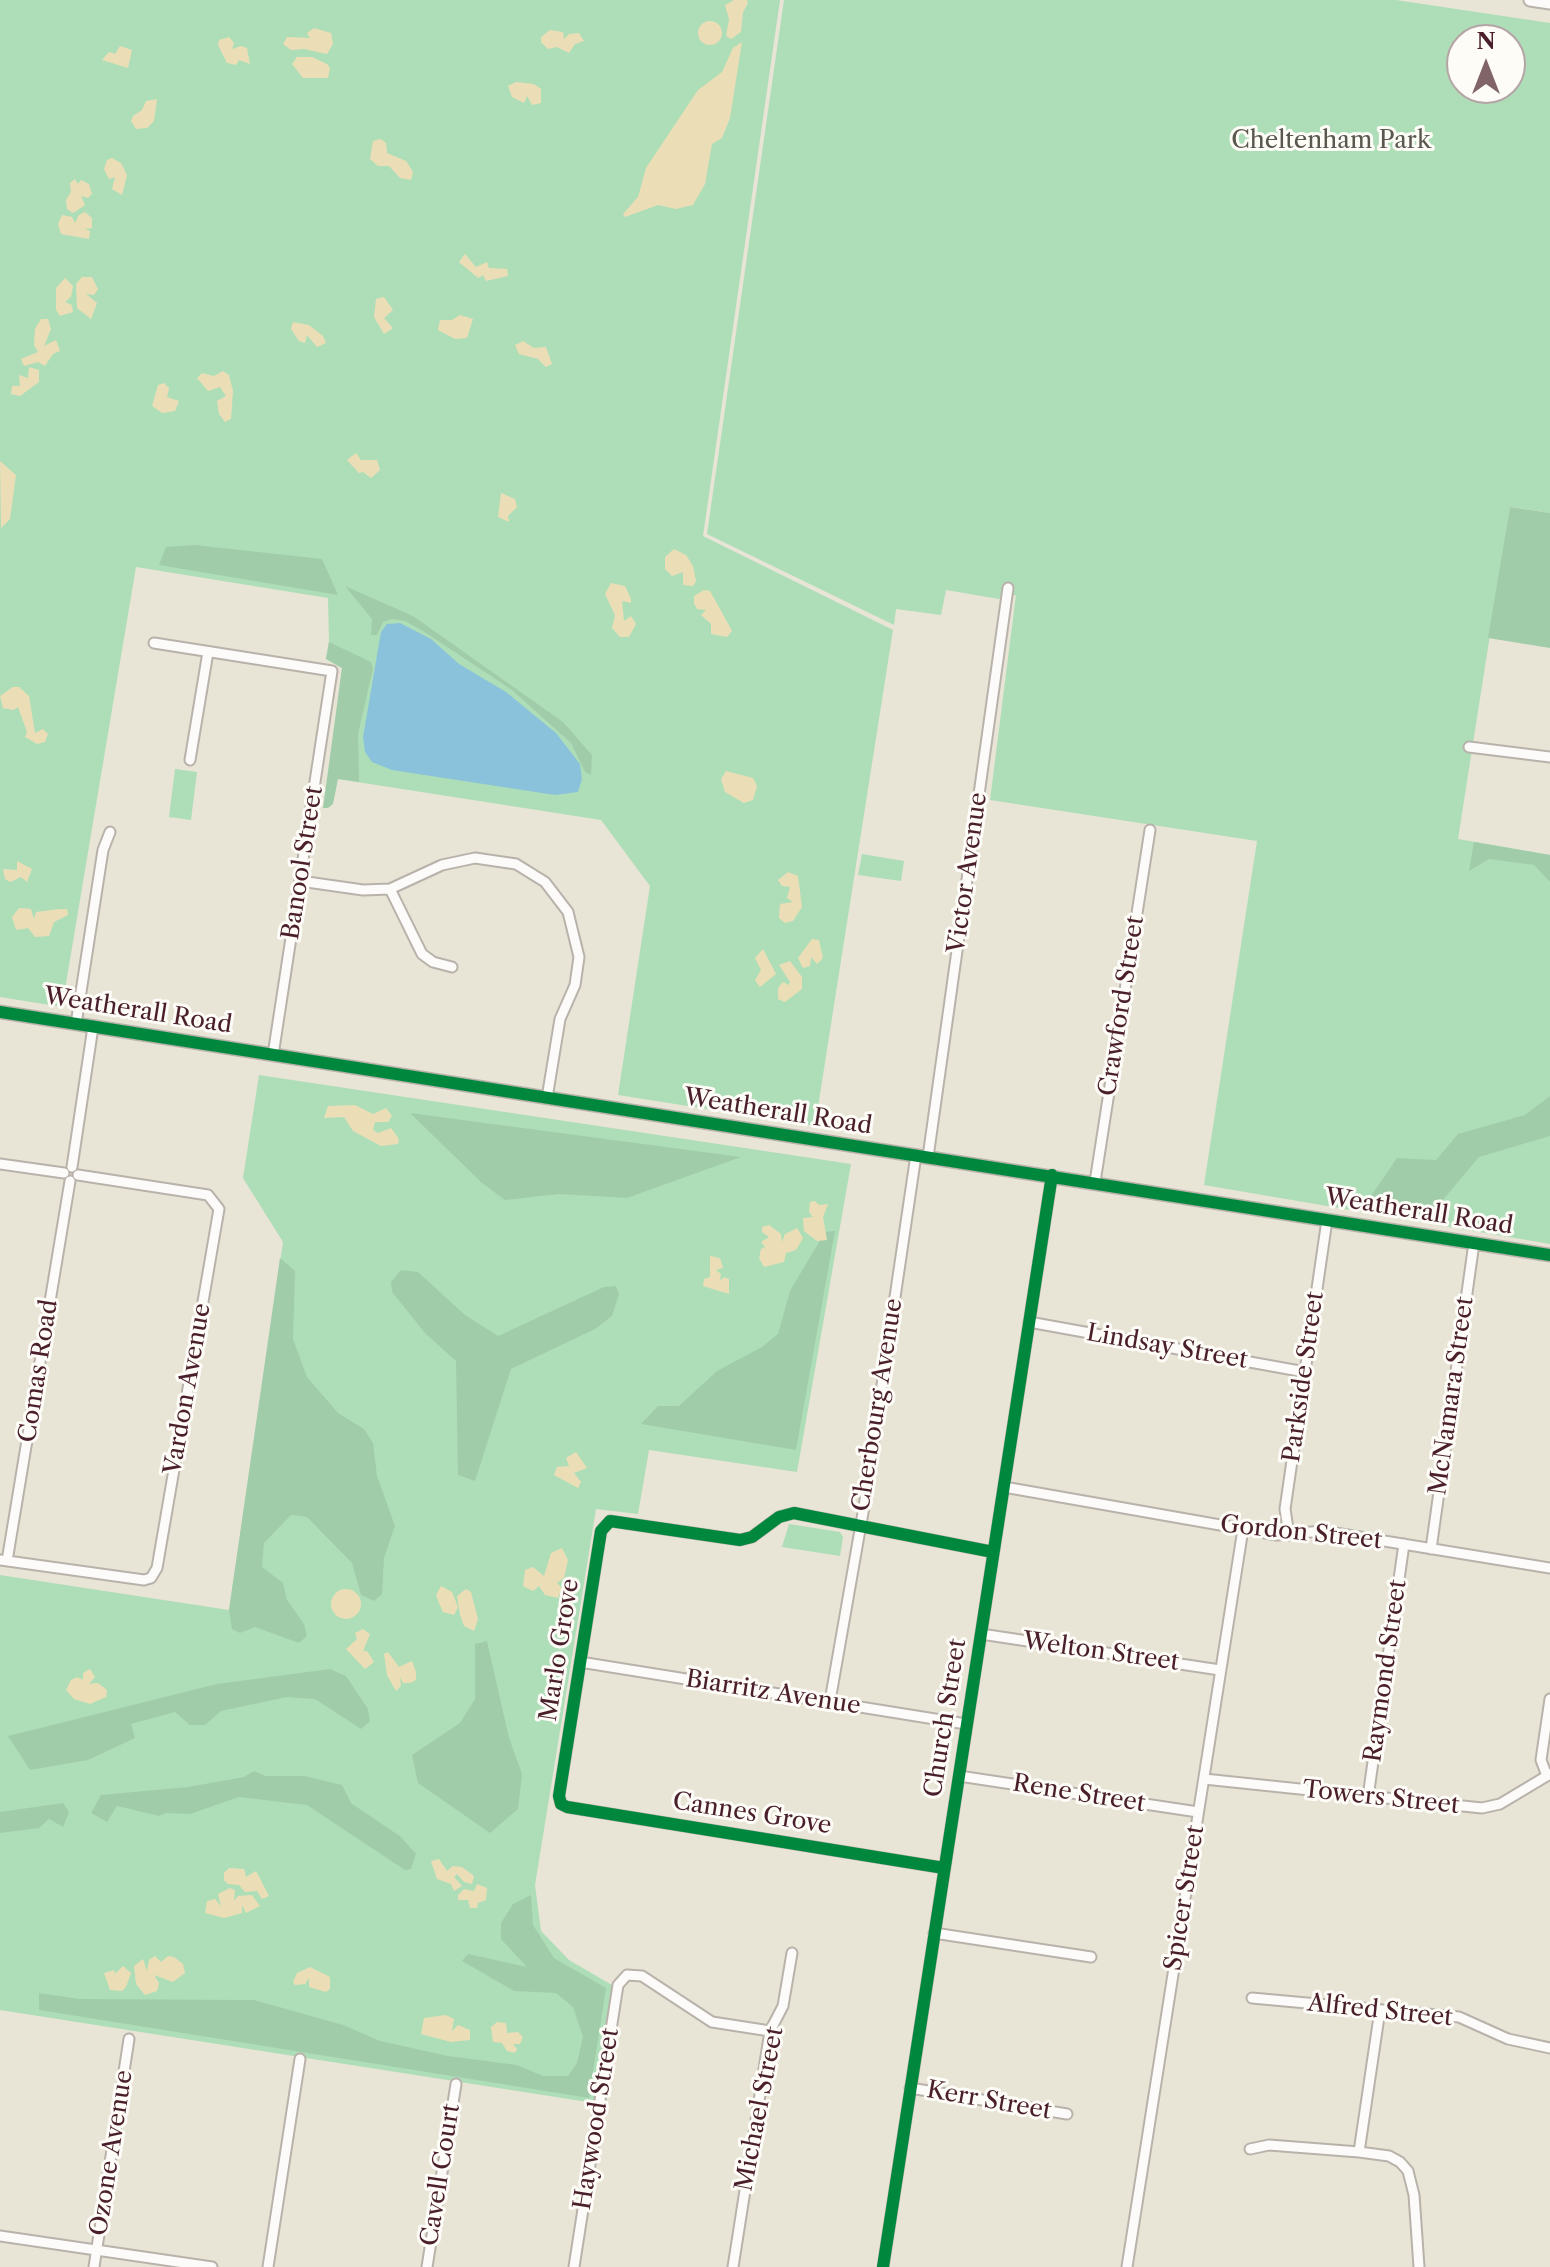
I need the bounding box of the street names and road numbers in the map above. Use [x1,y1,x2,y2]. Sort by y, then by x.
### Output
street label: Banool Street [277,784,329,942]
street label: Victor Avenue [942,791,994,955]
street label: Crawford Street [1094,914,1150,1098]
street label: Weatherall Road [42,982,234,1040]
street label: Weatherall Road [682,1083,874,1141]
street label: Weatherall Road [1323,1183,1515,1241]
street label: Parkside Street [1278,1290,1330,1464]
street label: McNamara Street [1424,1295,1480,1497]
street label: Cherbourg Avenue [847,1296,909,1514]
street label: Comas Road [13,1297,65,1445]
street label: Vardon Avenue [159,1301,217,1477]
street label: Lindsay Street [1084,1319,1250,1375]
street label: Gordon Street [1219,1510,1383,1556]
street label: Marlo Grove [535,1577,585,1723]
street label: Raymond Street [1359,1578,1413,1764]
street label: Welton Street [1021,1627,1181,1677]
street label: Church Street [919,1637,973,1799]
street label: Biarritz Avenue [683,1665,863,1721]
street label: Rene Street [1011,1769,1147,1819]
street label: Towers Street [1301,1775,1461,1821]
street label: Cannes Grove [671,1787,833,1841]
street label: Spicer Street [1159,1823,1211,1973]
street label: Alfred Street [1306,1989,1454,2033]
street label: Michael Street [730,2024,790,2194]
street label: Haywood Street [568,2026,626,2212]
street label: Ozone Avenue [85,2068,139,2238]
street label: Kerr Street [924,2076,1054,2126]
street label: Cavell Court [416,2102,466,2248]

